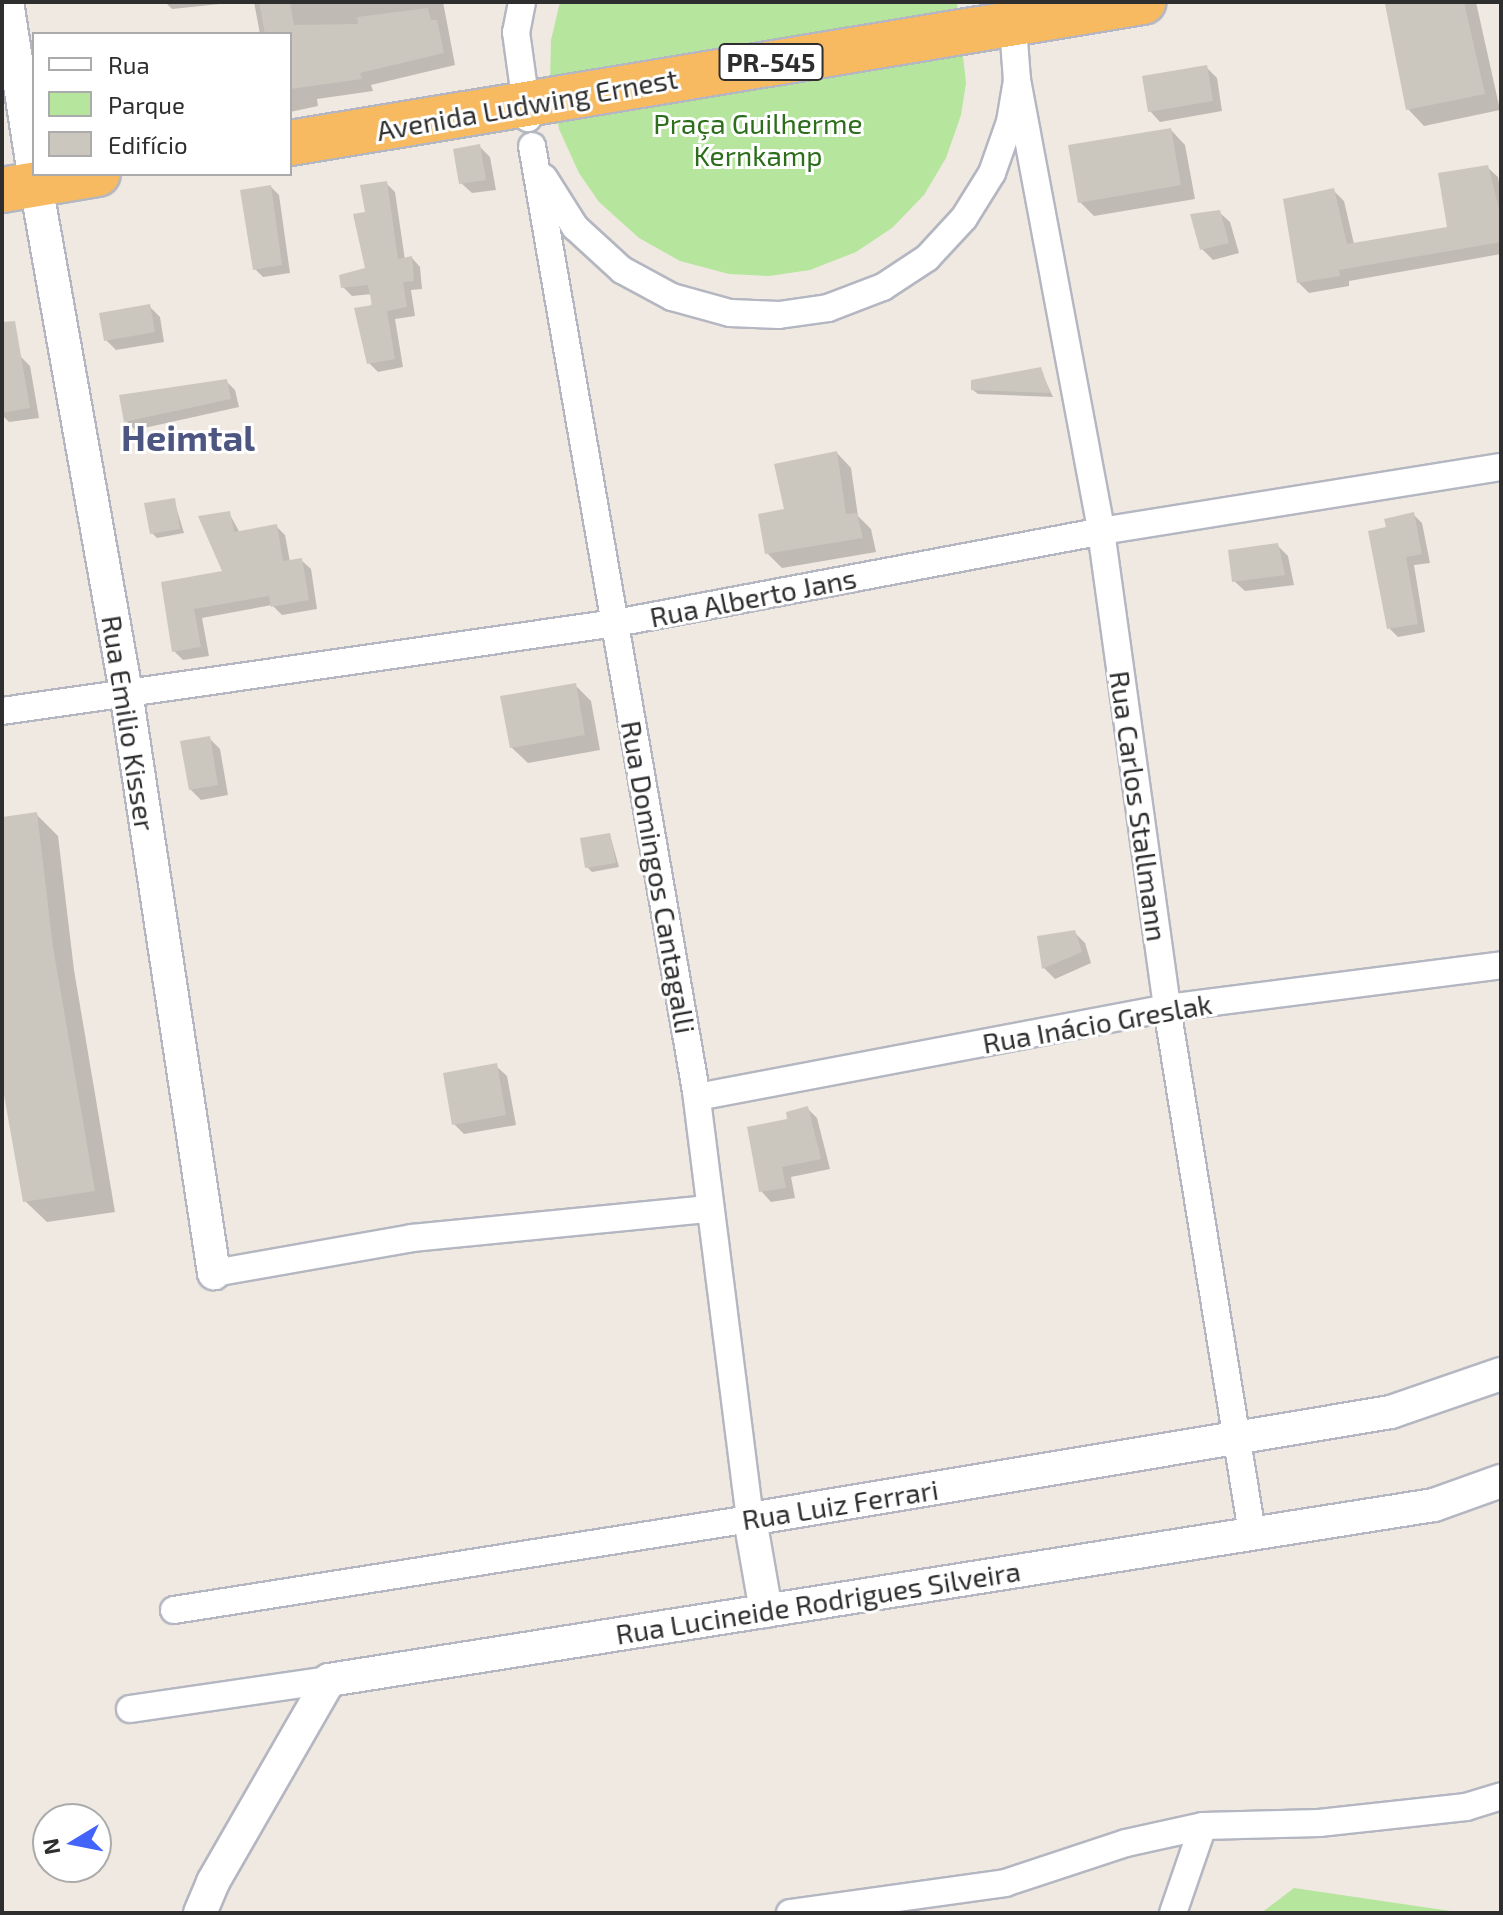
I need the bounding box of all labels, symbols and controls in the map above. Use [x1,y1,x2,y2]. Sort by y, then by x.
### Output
legend [32,32,292,176]
road number: PR-545 [717,40,825,84]
text: Rua [108,50,150,79]
street label: Avenida Ludwing Ernest [374,61,680,147]
text: Parque [108,90,185,119]
park label: Praça Guilherme Kernkamp [653,106,863,172]
text: Edifício [108,130,188,159]
district label: Heimtal [121,415,255,459]
street label: Rua Alberto Jans [646,560,860,634]
street label: Rua Emilio Kisser [95,613,163,833]
street label: Rua Carlos Stallmann [1103,669,1175,943]
street label: Rua Domingos Cantagalli [615,718,703,1036]
street label: Rua Inácio Greslak [980,986,1214,1060]
street label: Rua Luiz Ferrari [739,1472,941,1536]
street label: Rua Lucineide Rodrigues Silveira [613,1553,1023,1651]
north arrow [32,1803,112,1883]
text: N [36,1837,65,1857]

